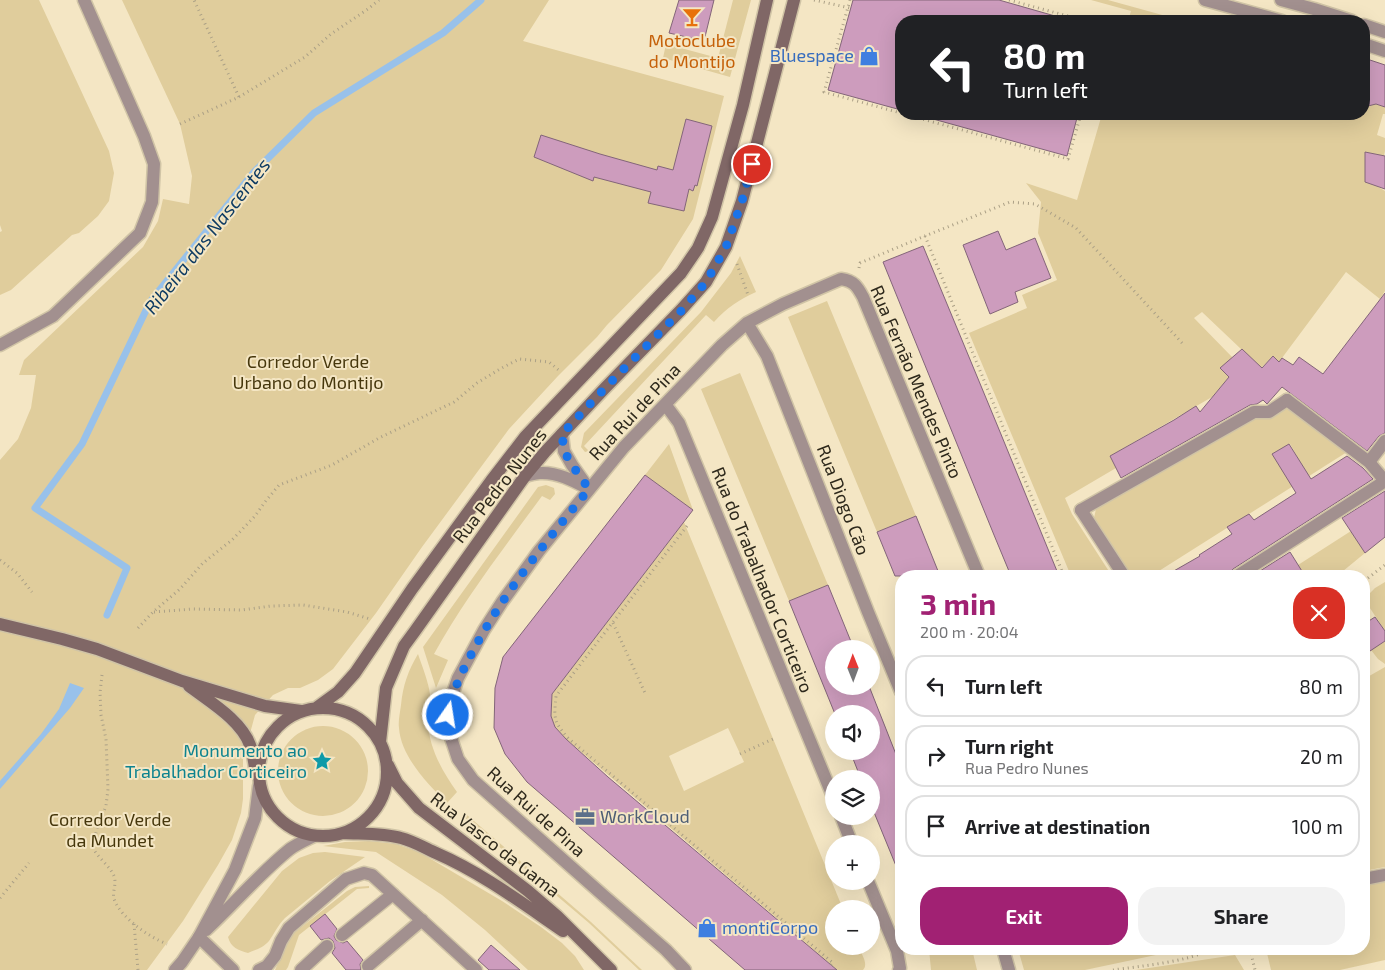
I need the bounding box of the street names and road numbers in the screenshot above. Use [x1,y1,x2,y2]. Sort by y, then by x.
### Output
street label: Rua Fernão Mendes Pinto [866,282,968,482]
street label: Rua Rui de Pina [584,358,685,464]
street label: Rua Pedro Nunes [448,424,551,547]
street label: Rua Diogo Cão [813,441,875,558]
street label: Rua do Trabalhador Corticeiro [707,464,818,696]
street label: Rua Rui de Pina [483,761,590,861]
street label: Rua Vasco da Gama [426,787,565,902]

